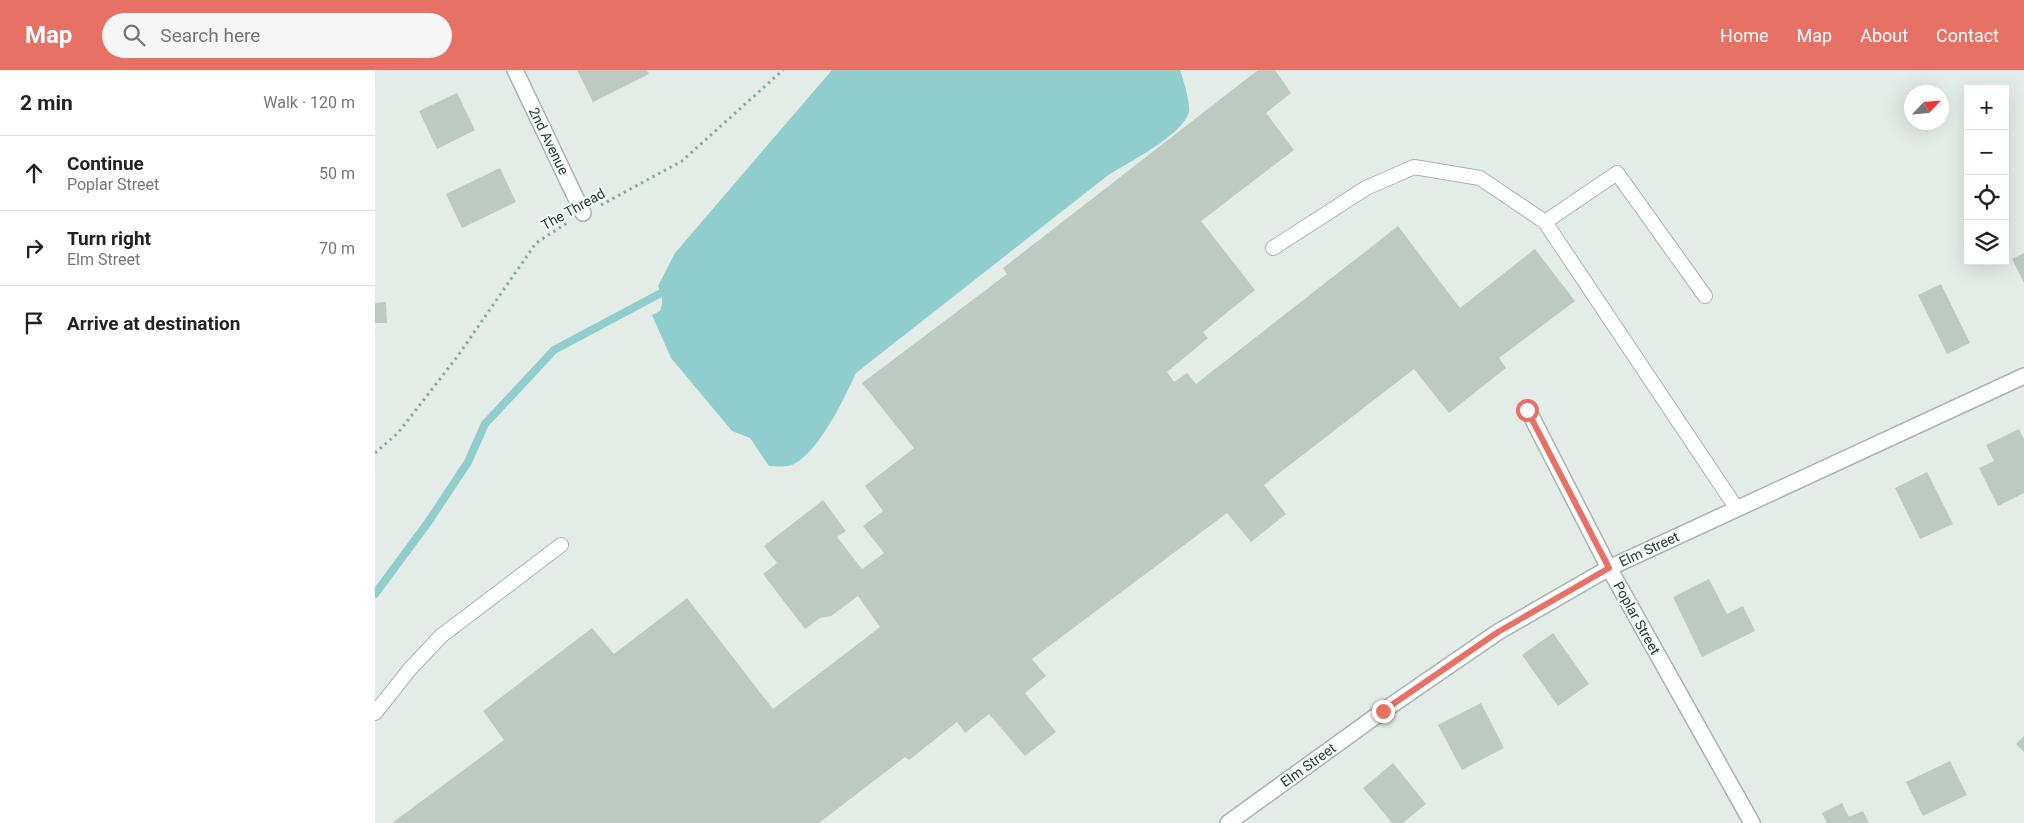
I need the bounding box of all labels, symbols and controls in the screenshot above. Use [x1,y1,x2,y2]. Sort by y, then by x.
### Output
search box [102,13,452,58]
text: Map [25,21,72,49]
icon: search [120,21,148,49]
text: Search here [160,24,260,47]
text: Home [1720,25,1769,46]
text: Map [1797,25,1832,46]
text: About [1860,25,1908,46]
text: Contact [1936,25,1999,46]
north arrow [1904,85,1949,130]
map controls [1964,85,2009,265]
button: + [1964,85,2009,130]
text: 2 min [20,91,73,115]
text: Walk · 120 m [263,93,355,112]
street label: 2nd Avenue [526,105,572,177]
button: − [1964,130,2009,175]
text: Continue [67,152,144,175]
icon: ahead [20,159,48,187]
text: 50 m [319,164,355,183]
text: Poplar Street [67,175,159,194]
button: locate [1964,175,2009,220]
street label: The Thread [538,185,608,233]
button: layers [1964,220,2009,265]
text: Turn right [67,227,151,250]
icon: right [20,234,48,262]
text: 70 m [319,239,355,258]
text: Elm Street [67,250,140,269]
icon: arrive [20,309,48,337]
text: Arrive at destination [67,312,240,335]
route start [1516,399,1539,422]
street label: Elm Street [1617,528,1682,570]
street label: Poplar Street [1610,579,1664,658]
route end [1372,700,1395,723]
street label: Elm Street [1277,739,1339,790]

